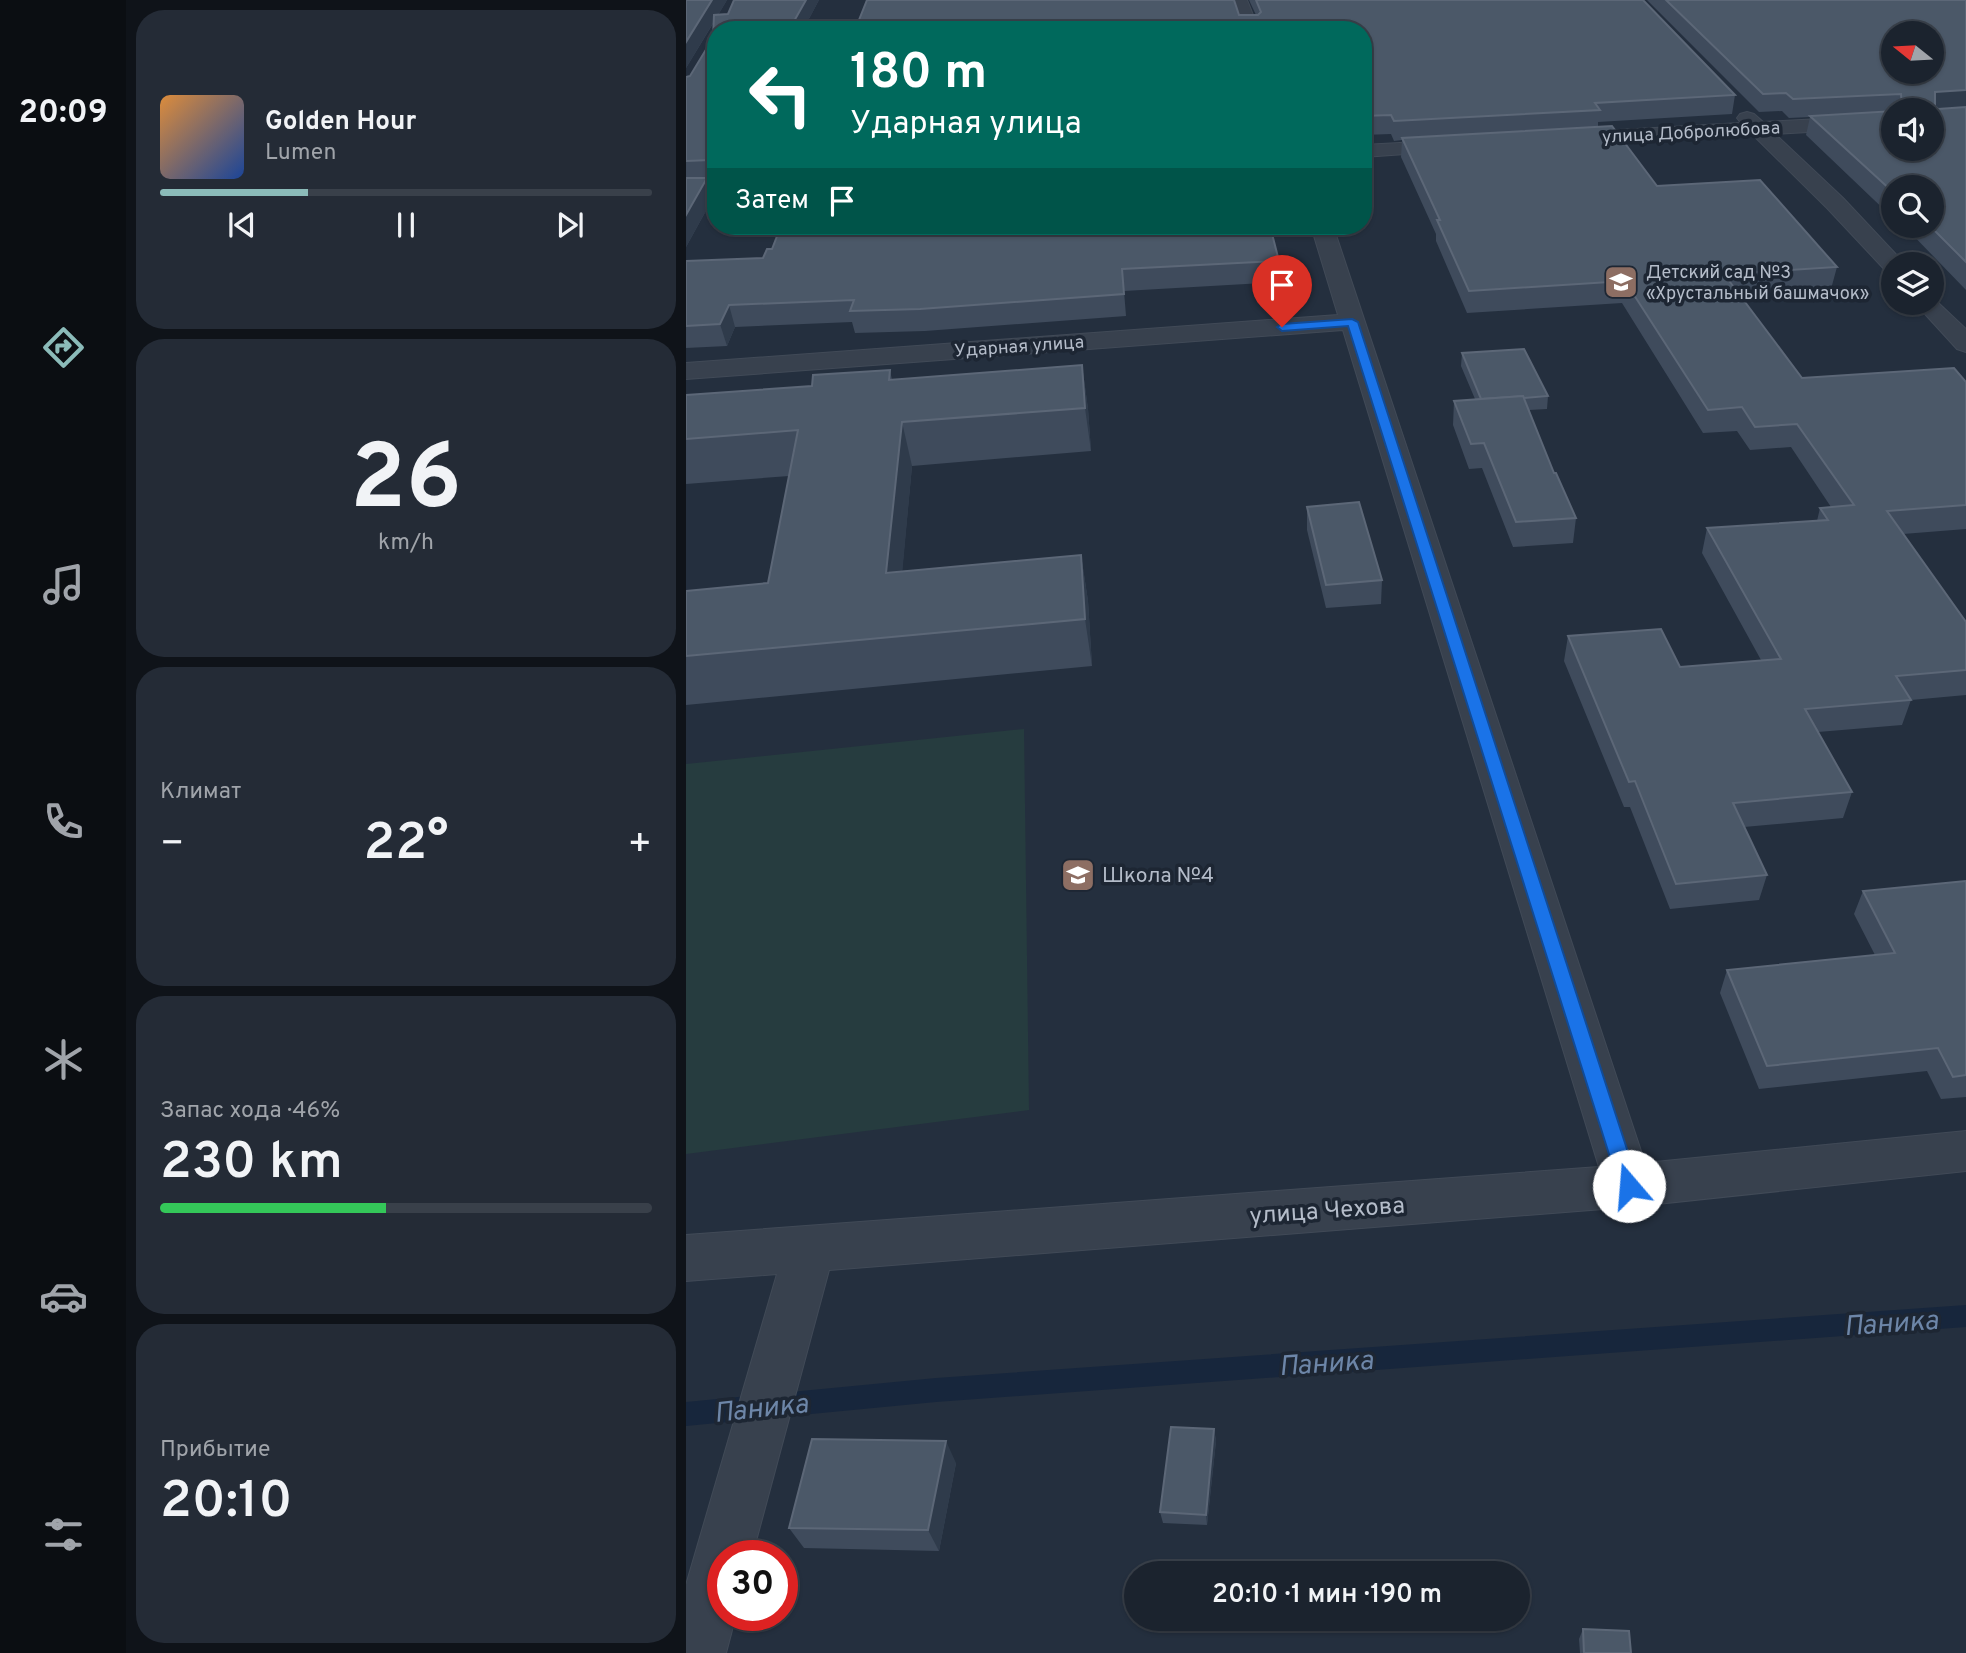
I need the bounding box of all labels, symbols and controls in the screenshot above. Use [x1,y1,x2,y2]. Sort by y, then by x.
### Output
north arrow [1881,21,1944,84]
map controls [1881,21,1944,315]
text: 180 m [850,44,987,106]
icon: left [735,49,826,140]
text: 20:09 [18,94,108,134]
button: sound [1881,98,1944,161]
text: Ударная улица [850,105,1081,145]
text: Golden Hour [265,106,416,139]
street label: улица Добролюбова [1601,117,1781,150]
text: Lumen [265,139,336,168]
button: search [1881,175,1944,238]
icon: arrive [823,182,861,220]
text: Затем [735,185,809,218]
icon: previous [223,206,261,244]
icon: pause [387,206,425,244]
icon: next [551,206,589,244]
button: layers [1881,252,1944,315]
pin [1252,255,1312,327]
place label: Детский сад №3 «Хрустальный башмачок» [1646,262,1869,306]
school or university icon: Детский сад №3 «Хрустальный башмачок» [1602,263,1640,301]
icon: arrive [1263,266,1301,304]
icon: directions [39,323,88,372]
street label: Ударная улица [953,331,1085,364]
text: 26 [350,426,462,541]
text: km/h [378,529,434,558]
icon: music [39,560,88,609]
text: Климат [160,778,241,807]
icon: phone [39,797,88,846]
text: 22° [363,812,449,878]
text: − [160,821,185,870]
text: + [627,821,652,870]
school or university icon: Школа №4 [1059,856,1097,894]
place label: Школа №4 [1102,863,1214,890]
icon: climate [39,1035,88,1084]
text: Запас хода · 46% [160,1097,340,1126]
text: 230 km [160,1131,343,1197]
position arrow [1592,1149,1666,1223]
street label: улица Чехова [1248,1192,1406,1232]
icon: car [39,1272,88,1321]
water label: Паника [1843,1304,1940,1346]
water label: Паника [1278,1344,1375,1386]
water label: Паника [712,1387,811,1433]
text: Прибытие [160,1436,270,1465]
text: 20:10 [160,1470,292,1536]
icon: filters [39,1510,88,1559]
speed limit sign: 30 [707,1540,798,1631]
text: 20:10 · 1 мин · 190 m [1212,1579,1442,1612]

